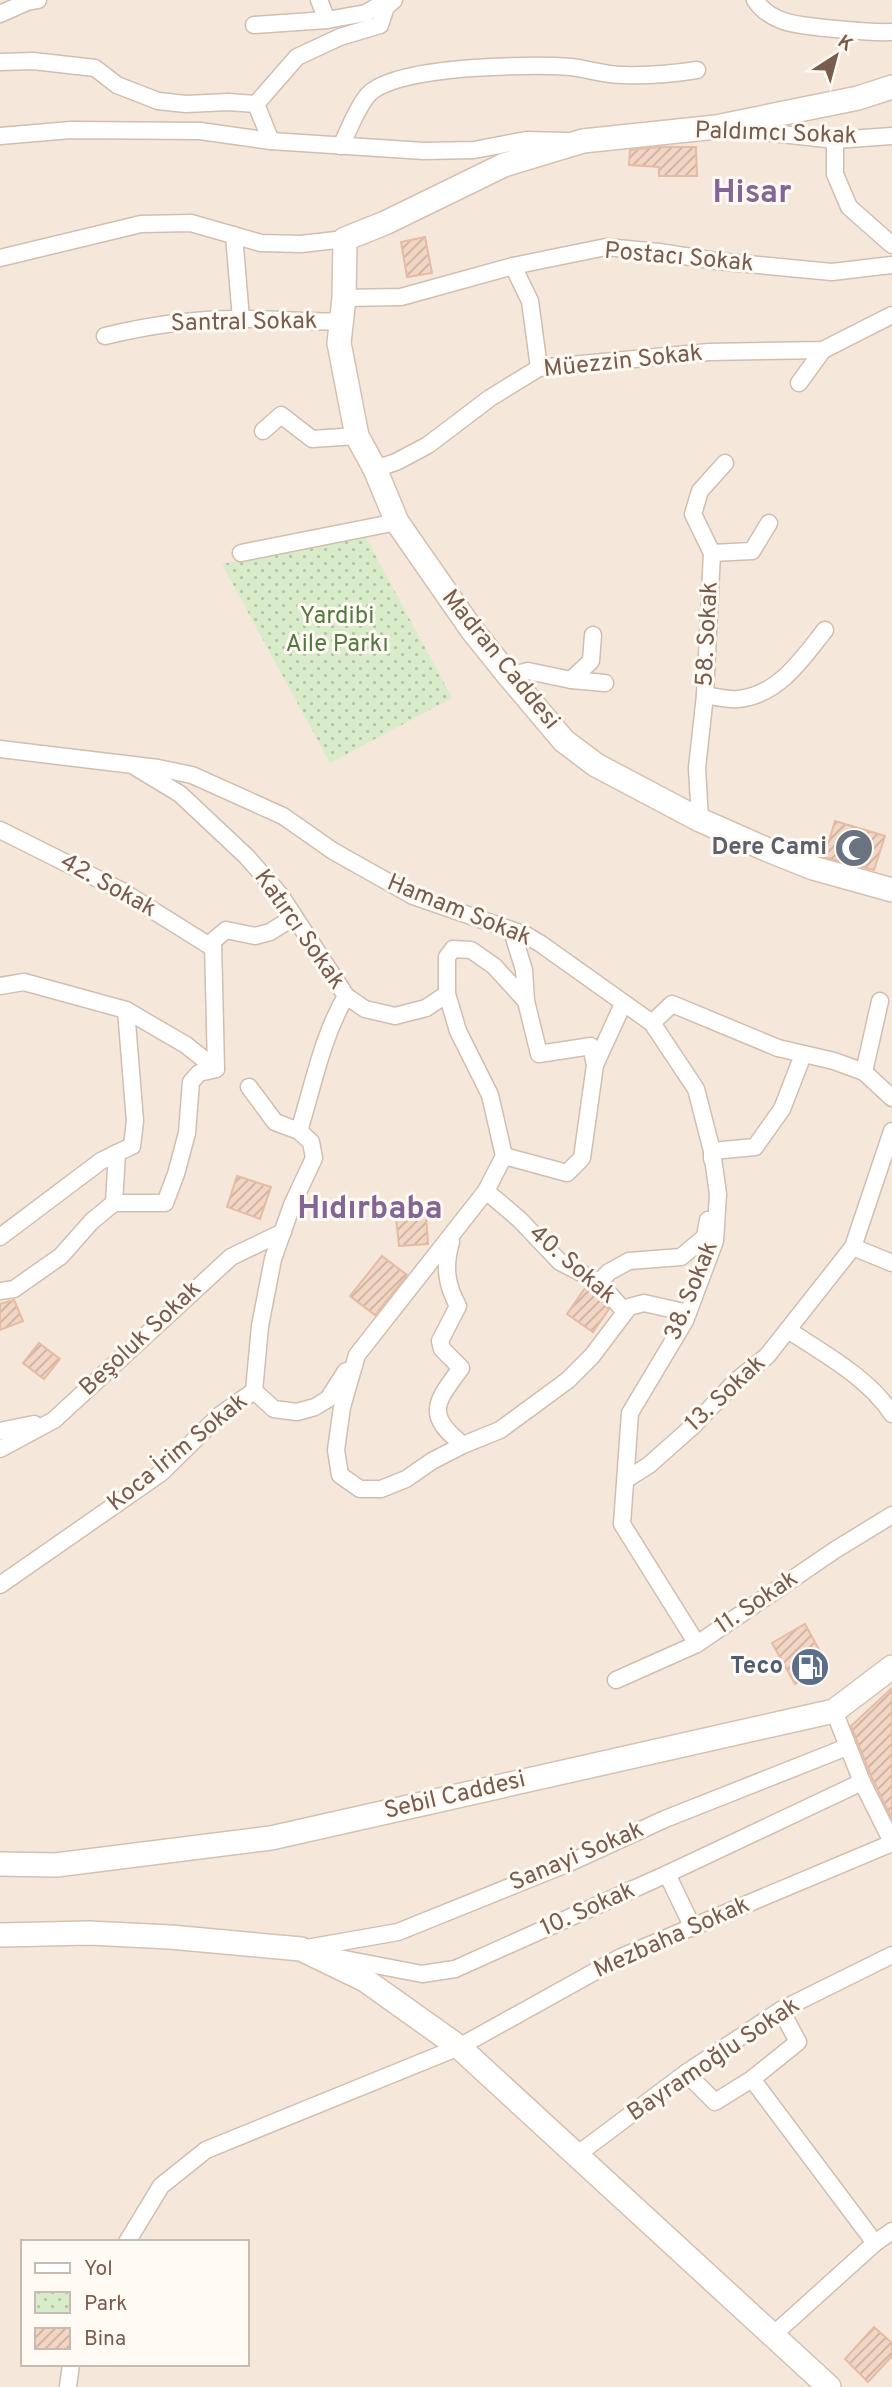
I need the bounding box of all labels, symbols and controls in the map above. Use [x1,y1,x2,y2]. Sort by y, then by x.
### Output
north arrow [801,21,871,91]
text: K [832,30,857,58]
street label: Paldımcı Sokak [694,116,858,152]
district label: Hisar [713,174,791,214]
street label: Postacı Sokak [603,237,755,279]
street label: Santral Sokak [170,307,318,339]
street label: Müezzin Sokak [542,339,704,385]
street label: 58. Sokak [690,581,726,687]
street label: Madran Caddesi [434,584,566,736]
park label: Yardibi Aile Parkı [285,602,389,660]
mosque icon: Dere Cami [833,827,875,869]
place label: Dere Cami [711,833,827,863]
street label: 42. Sokak [55,847,161,925]
street label: Katırcı Sokak [247,864,351,996]
street label: Hamam Sokak [382,868,536,954]
district label: Hıdırbaba [297,1190,443,1230]
street label: 40. Sokak [522,1219,622,1311]
street label: 38. Sokak [658,1237,726,1345]
street label: Beşoluk Sokak [74,1275,208,1403]
street label: 13. Sokak [680,1349,772,1439]
street label: Koca İrim Sokak [101,1386,254,1519]
street label: 11. Sokak [710,1564,804,1642]
fuel station icon: Teco [789,1646,831,1688]
place label: Teco [730,1652,783,1682]
street label: Sebil Caddesi [382,1765,528,1827]
street label: Sanayi Sokak [505,1815,649,1899]
street label: 10. Sokak [536,1876,640,1944]
street label: Mezbaha Sokak [589,1890,755,1986]
street label: Bayramoğlu Sokak [622,1991,806,2129]
legend [21,2240,248,2366]
text: Yol [84,2256,113,2283]
text: Park [84,2291,127,2318]
text: Bina [84,2326,126,2353]

